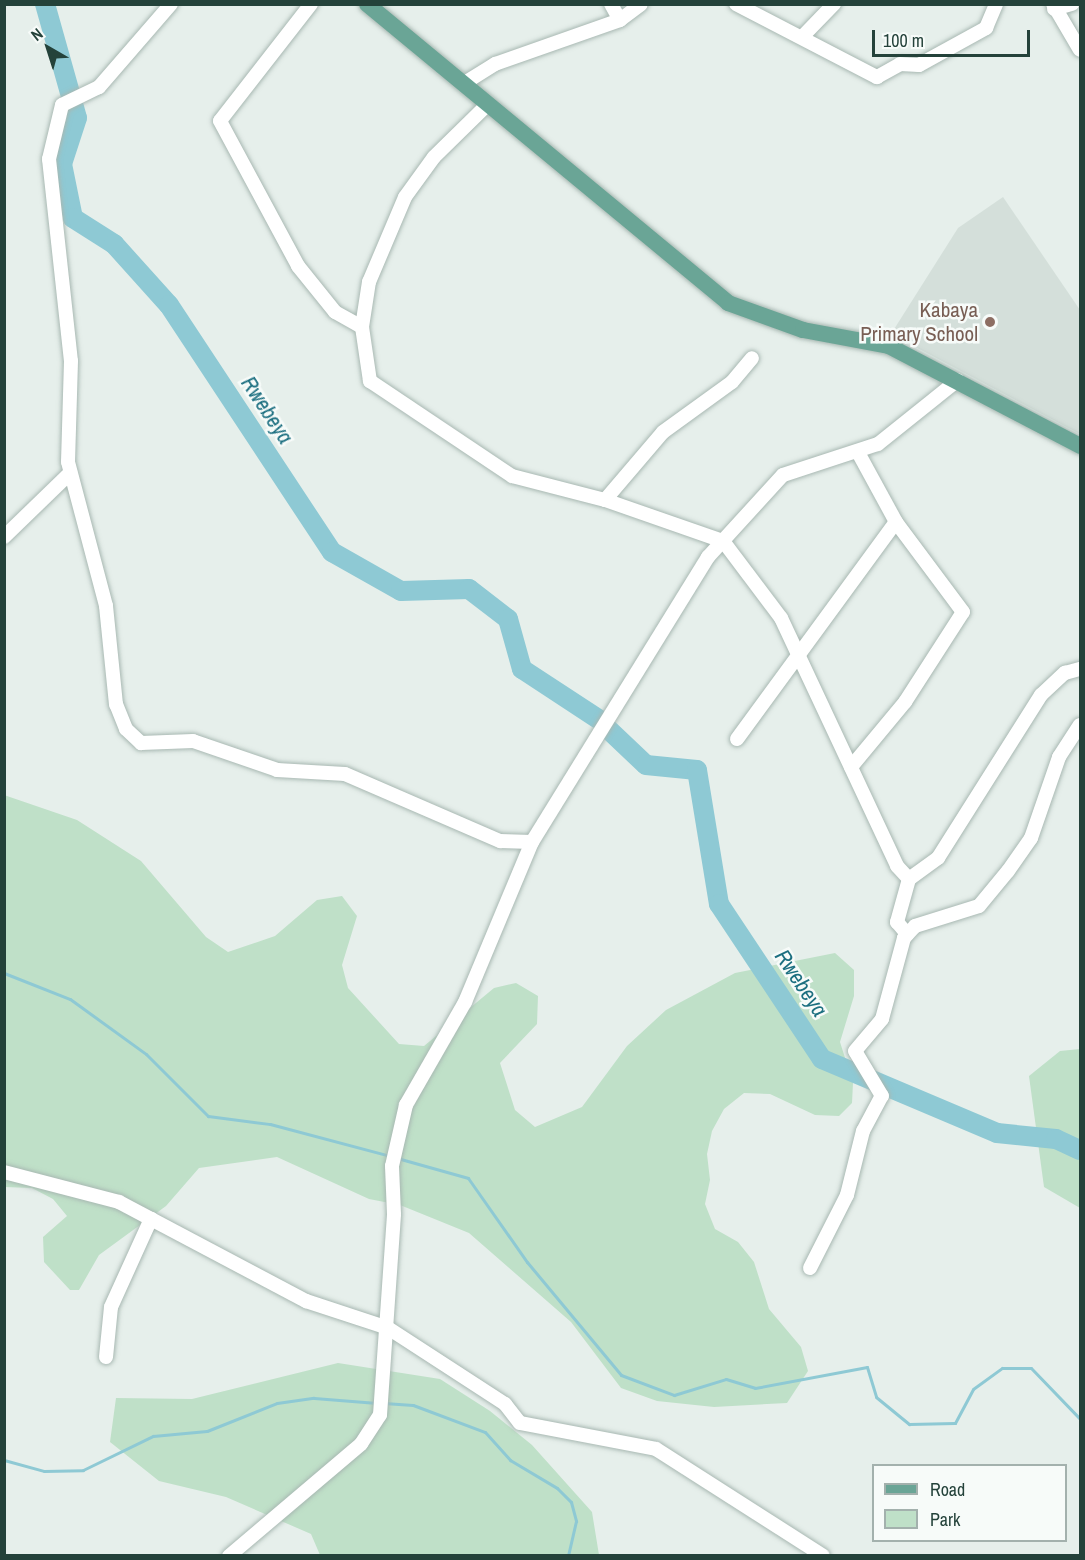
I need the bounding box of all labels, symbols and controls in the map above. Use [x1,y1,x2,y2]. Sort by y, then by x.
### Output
north arrow [18,18,78,78]
scale bar [875,18,1032,56]
text: N [26,22,47,46]
text: 100 m [883,28,924,53]
place label: Kabaya Primary School [860,297,978,347]
marker: Kabaya Primary School [983,315,997,329]
water label: Rwebeya [235,371,299,449]
water label: Rwebeya [769,944,833,1022]
legend [872,1464,1067,1542]
text: Road [930,1477,965,1502]
text: Park [930,1507,960,1532]

